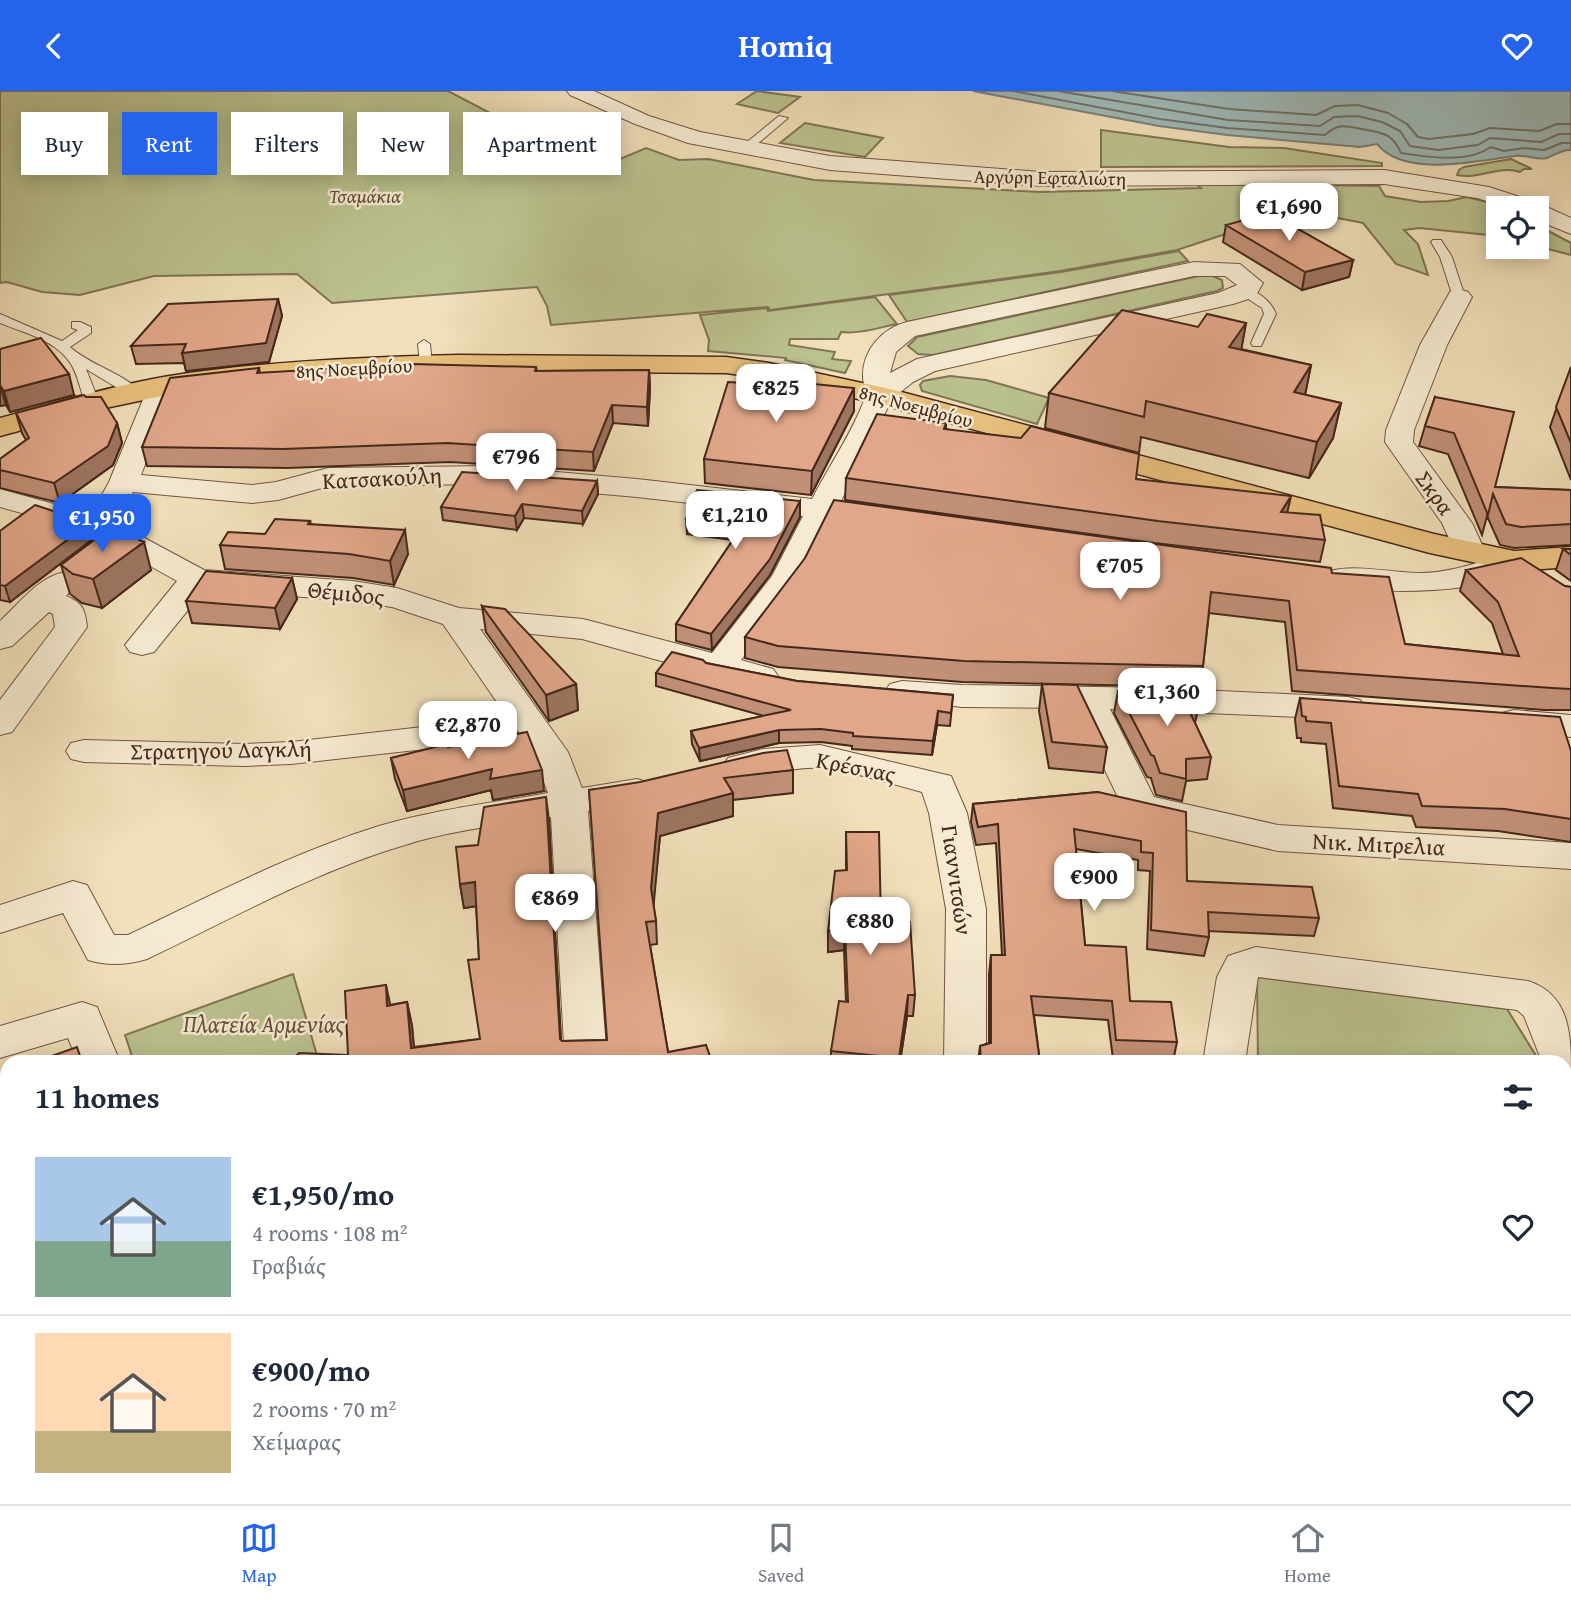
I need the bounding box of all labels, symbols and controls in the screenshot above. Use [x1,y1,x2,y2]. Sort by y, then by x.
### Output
text: Homiq [738,22,833,69]
icon: back [35,27,73,65]
icon: heart [1498,27,1536,65]
chip: Buy [21,112,108,175]
chip: Rent [122,112,217,175]
chip: Filters [231,112,343,175]
chip: New [357,112,449,175]
chip: Apartment [463,112,621,175]
street label: Αργύρη Εφταλιώτη [974,162,1126,192]
park label: Τσαμάκια [329,182,401,210]
pin: €1,690 [1232,183,1346,243]
text: €1,690 [1256,189,1322,222]
map controls [1486,196,1549,259]
button: locate [1486,196,1549,259]
street label: 8ης Νοεμβρίου [295,351,413,385]
pin: €825 [735,365,817,424]
text: €825 [752,370,800,403]
street label: 8ης Νοεμβρίου [856,377,976,435]
pin: €796 [475,433,557,493]
text: €796 [492,439,540,472]
street label: Κατσακούλη [321,458,443,497]
street label: Σκρα [1408,464,1463,522]
pin: €1,210 [678,491,792,551]
pin: €1,950 [45,495,159,554]
text: €1,210 [702,497,768,530]
text: €1,950 [69,500,135,533]
pin: €705 [1079,543,1161,602]
text: €705 [1096,548,1144,581]
street label: Θέμιδος [306,572,386,613]
pin: €1,360 [1110,669,1224,728]
text: €1,360 [1134,674,1200,707]
pin: €2,870 [411,701,525,761]
text: €2,870 [435,707,501,740]
street label: Στρατηγού Δαγκλή [130,731,312,768]
street label: Κρέσνας [814,743,899,790]
street label: Γιαννιτσών [933,823,982,937]
street label: Νικ. Μιτρελια [1312,824,1446,863]
pin: €900 [1053,853,1135,913]
text: €900 [1070,859,1118,892]
pin: €869 [514,875,596,934]
text: €869 [531,880,579,913]
pin: €880 [829,897,911,957]
text: €880 [846,903,894,936]
park label: Πλατεία Αρμενίας [182,1007,346,1040]
text: 11 homes [35,1075,160,1119]
icon: filters [1499,1078,1537,1116]
text: €1,950/mo [252,1172,394,1216]
icon: home [91,1185,175,1269]
icon: heart [1499,1208,1537,1246]
text: 4 rooms · 108 m² [252,1216,407,1249]
text: Γραβιάς [252,1249,326,1282]
text: €900/mo [252,1348,370,1392]
icon: home [91,1361,175,1445]
icon: heart [1499,1384,1537,1422]
text: 2 rooms · 70 m² [252,1392,396,1425]
text: Χείμαρας [252,1425,341,1458]
tab: Map [240,1519,278,1589]
tab: Saved [758,1519,804,1589]
tab: Home [1284,1519,1331,1589]

